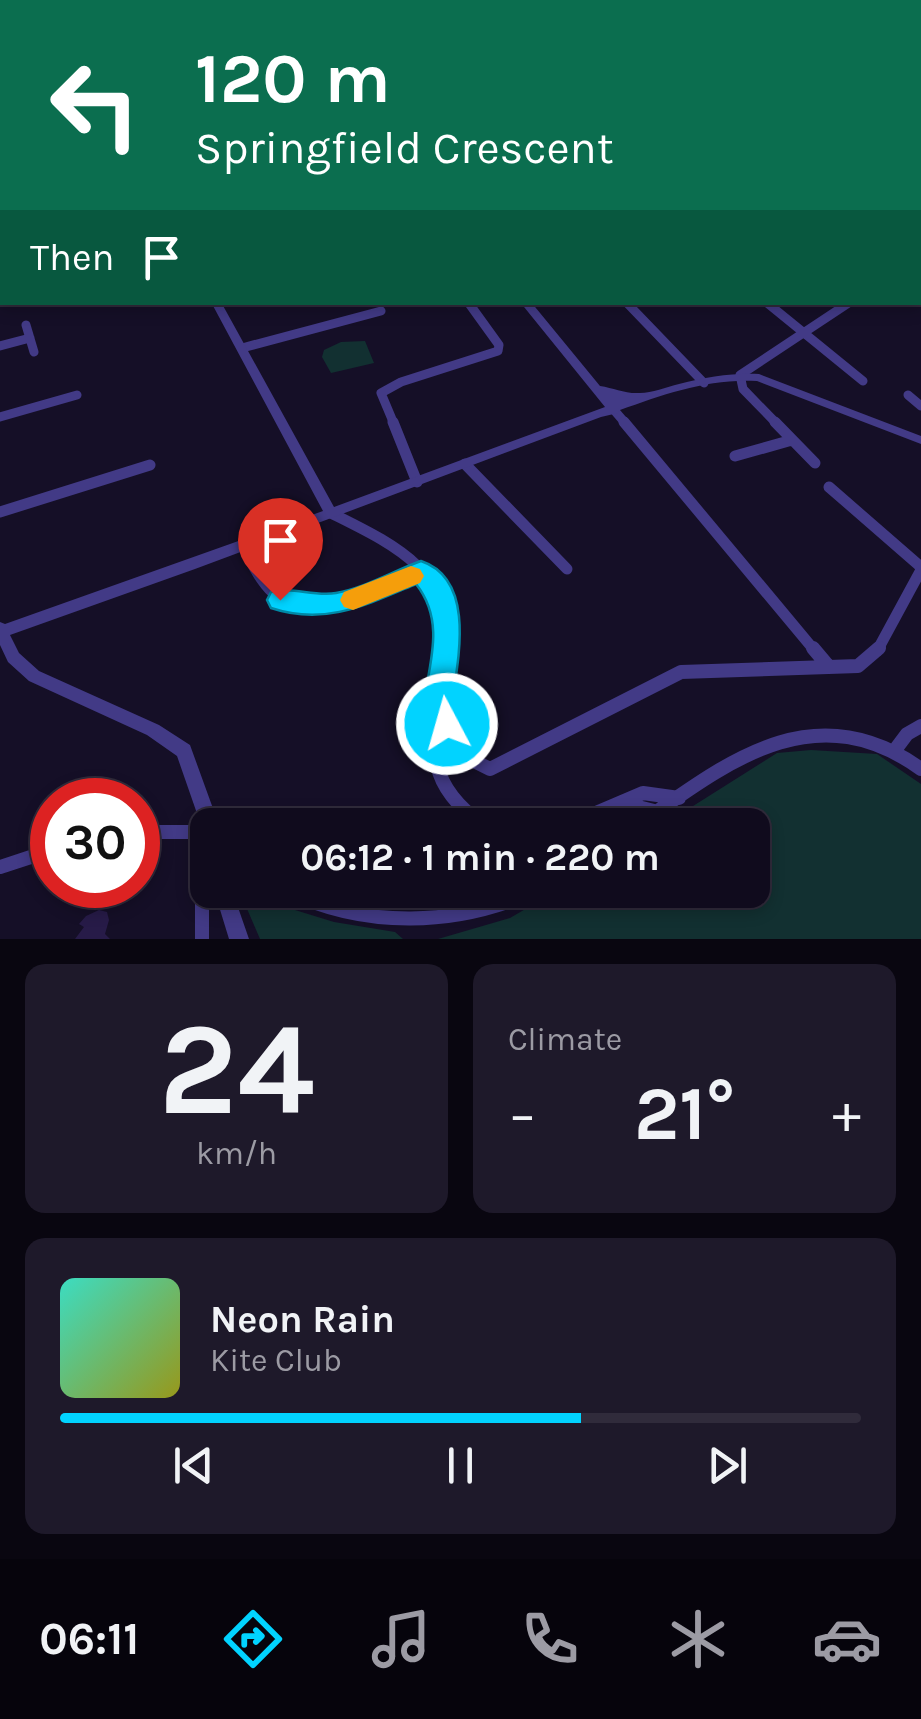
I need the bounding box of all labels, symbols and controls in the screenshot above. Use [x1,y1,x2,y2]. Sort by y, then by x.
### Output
text: 120 m [195,38,391,120]
icon: left [30,40,160,170]
text: Springfield Crescent [195,122,614,174]
icon: arrive [134,230,189,285]
text: Then [30,235,114,280]
pin [238,498,323,601]
icon: arrive [253,513,308,568]
position arrow [395,672,499,776]
speed limit sign: 30 [30,778,160,908]
text: 06:12 · 1 min · 220 m [300,835,660,880]
text: 24 [158,994,315,1146]
text: Climate [508,1021,622,1058]
text: 21° [634,1070,735,1158]
text: − [508,1082,537,1146]
text: + [832,1082,861,1146]
text: km/h [196,1135,277,1172]
text: Neon Rain [210,1297,395,1342]
text: Kite Club [210,1342,342,1379]
icon: previous [166,1438,221,1493]
icon: pause [433,1438,488,1493]
icon: next [700,1438,755,1493]
icon: directions [218,1604,288,1674]
icon: music [366,1604,436,1674]
icon: phone [515,1604,585,1674]
icon: climate [663,1604,733,1674]
icon: car [812,1604,882,1674]
text: 06:11 [39,1613,139,1665]

